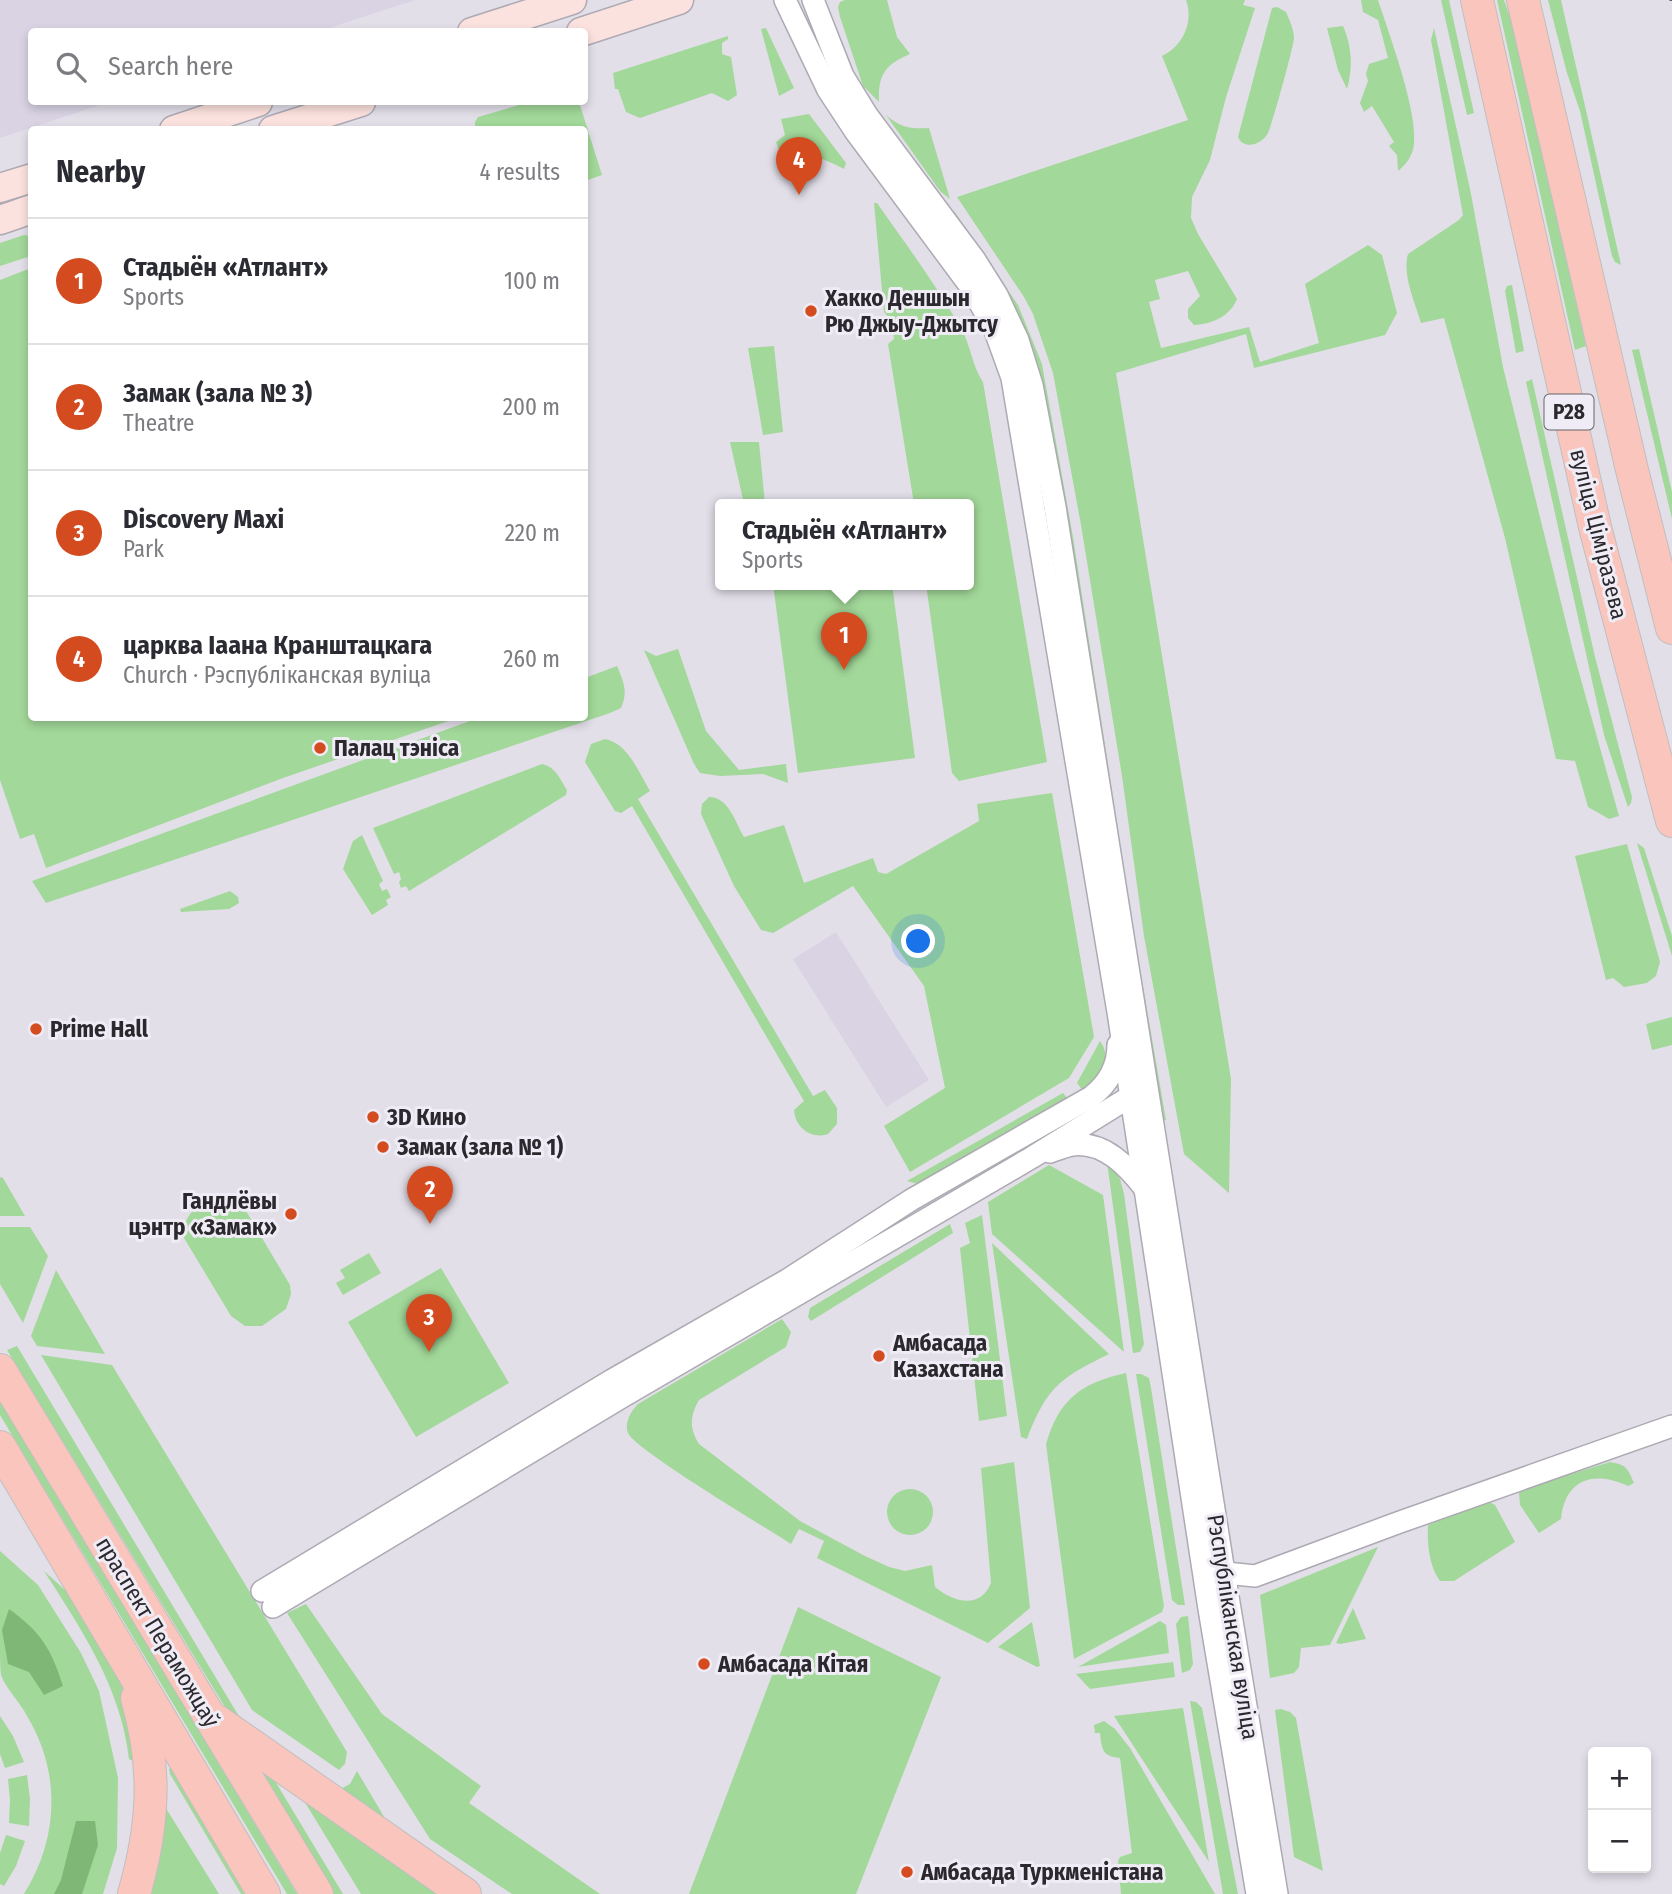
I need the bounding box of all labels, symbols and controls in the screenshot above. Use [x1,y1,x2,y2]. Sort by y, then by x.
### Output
search box [28,28,588,105]
icon: search [52,48,90,86]
text: Search here [108,51,233,82]
pin: 4 [776,137,822,195]
text: Nearby [56,154,145,190]
text: 4 results [479,158,560,186]
text: Стадыён «Атлант» [123,252,328,283]
text: 1 [74,267,84,295]
text: 100 m [504,267,560,295]
text: Sports [123,283,184,311]
place label: Хакко Деншын Рю Джыу-Джытсу [824,284,999,338]
marker: Хакко Деншын Рю Джыу-Джытсу [803,303,819,319]
text: Замак (зала № 3) [123,378,312,409]
text: 2 [74,393,84,421]
text: 200 m [503,393,560,421]
road number: Р28 [1544,394,1594,430]
text: Theatre [123,409,194,437]
street label: вуліца Ціміразева [1564,446,1634,622]
popup [715,499,974,590]
text: Discovery Maxi [123,504,284,535]
text: Стадыён «Атлант» [742,515,947,546]
text: 3 [74,519,84,547]
text: 220 m [505,519,560,547]
text: Park [123,535,164,563]
text: Sports [742,546,803,574]
pin: 1 [821,612,867,670]
text: царква Іаана Кранштацкага [123,630,432,661]
text: 4 [73,645,85,673]
text: 260 m [503,645,560,673]
text: Church · Рэспубліканская вуліца [123,661,431,689]
place label: Палац тэніса [334,734,459,762]
marker: Палац тэніса [312,740,328,756]
your location [901,924,935,958]
place label: Prime Hall [50,1015,149,1043]
marker: Prime Hall [28,1021,44,1037]
place label: 3D Кино [386,1103,466,1131]
marker: 3D Кино [365,1109,381,1125]
place label: Замак (зала № 1) [396,1133,563,1161]
marker: Замак (зала № 1) [375,1139,391,1155]
pin: 2 [407,1166,453,1224]
place label: Гандлёвы цэнтр «Замак» [128,1187,277,1241]
marker: Гандлёвы цэнтр «Замак» [283,1206,299,1222]
pin: 3 [406,1294,452,1352]
place label: Амбасада Казахстана [892,1329,1004,1383]
marker: Амбасада Казахстана [871,1348,887,1364]
street label: Рэспубліканская вуліца [1201,1512,1265,1742]
street label: праспект Пераможцаў [90,1532,226,1733]
place label: Амбасада Кітая [717,1650,868,1678]
marker: Амбасада Кітая [696,1656,712,1672]
map controls [1588,1747,1651,1873]
button: + [1588,1747,1651,1810]
button: − [1588,1810,1651,1873]
place label: Амбасада Туркменістана [920,1858,1164,1886]
marker: Амбасада Туркменістана [899,1864,915,1880]

